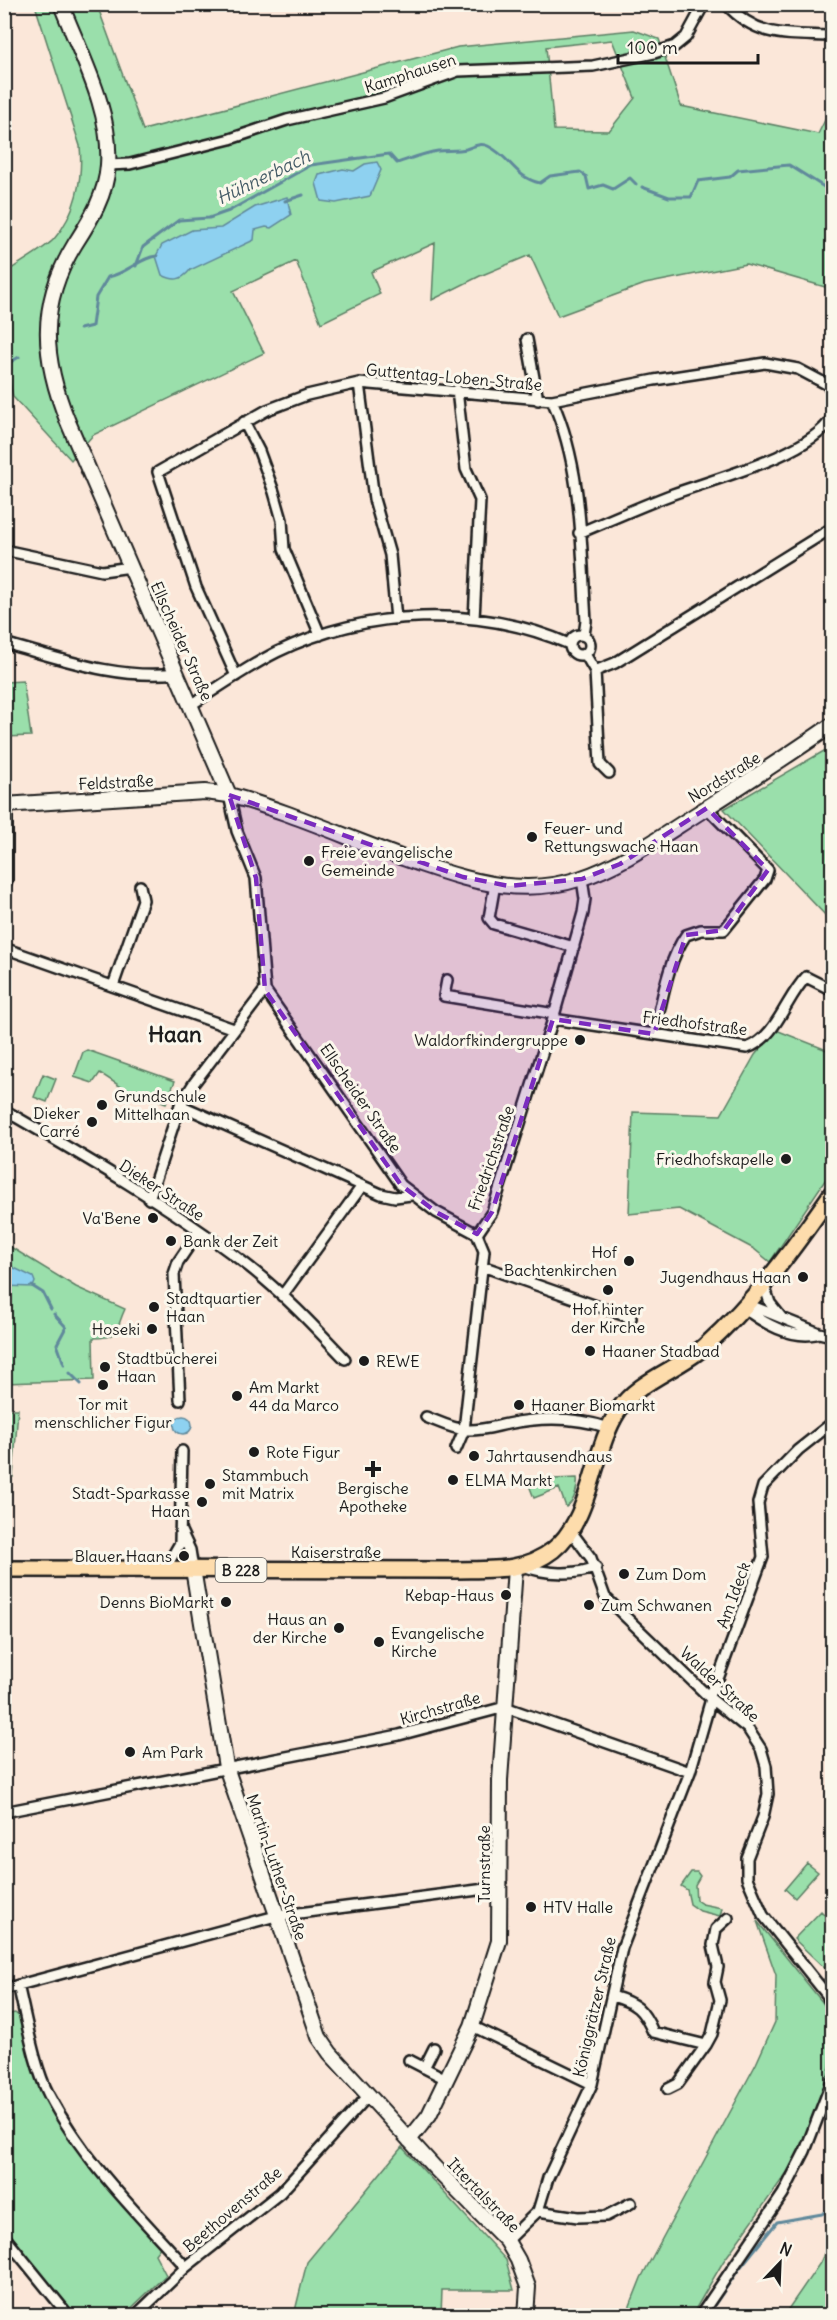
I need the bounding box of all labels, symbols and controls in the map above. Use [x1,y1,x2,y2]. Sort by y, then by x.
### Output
scale bar [618,27,758,65]
text: 100 m [627,36,678,59]
street label: Kamphausen [362,49,458,97]
water label: Hühnerbach [213,144,314,209]
street label: Guttentag-Loben-Straße [365,359,543,395]
street label: Ellscheider Straße [147,578,217,704]
street label: Nordstraße [684,747,764,807]
street label: Feldstraße [78,770,154,794]
place label: Feuer- und Rettungswache Haan [544,818,698,856]
marker: Feuer- und Rettungswache Haan [525,830,539,844]
place label: Freie evangelische Gemeinde [321,842,453,880]
marker: Freie evangelische Gemeinde [302,854,316,868]
street label: Friedhofstraße [641,1007,749,1039]
district label: Haan [148,1020,202,1048]
place label: Waldorfkindergruppe [414,1030,568,1050]
marker: Waldorfkindergruppe [573,1033,587,1047]
street label: Ellscheider Straße [316,1040,406,1156]
place label: Grundschule Mittelhaan [114,1086,206,1124]
marker: Grundschule Mittelhaan [95,1098,109,1112]
place label: Dieker Carré [33,1103,80,1141]
street label: Friedrichstraße [464,1103,518,1213]
marker: Dieker Carré [85,1115,99,1129]
place label: Friedhofskapelle [656,1149,774,1169]
marker: Friedhofskapelle [779,1152,793,1166]
street label: Dieker Straße [116,1155,208,1225]
place label: Va'Bene [82,1208,141,1228]
marker: Va'Bene [146,1211,160,1225]
place label: Bank der Zeit [183,1231,279,1251]
marker: Bank der Zeit [164,1234,178,1248]
place label: Hof Bachtenkirchen [504,1242,618,1280]
marker: Hof Bachtenkirchen [622,1254,636,1268]
place label: Jugendhaus Haan [660,1267,791,1287]
marker: Jugendhaus Haan [796,1270,810,1284]
marker: Hof hinter der Kirche [601,1283,615,1297]
place label: Stadtquartier Haan [166,1288,262,1326]
place label: Hof hinter der Kirche [571,1299,645,1337]
marker: Stadtquartier Haan [147,1300,161,1314]
place label: Hoseki [92,1319,140,1339]
marker: Hoseki [145,1322,159,1336]
place label: Haaner Stadbad [602,1341,720,1361]
marker: Haaner Stadbad [583,1344,597,1358]
place label: Stadtbücherei Haan [117,1348,217,1386]
place label: REWE [376,1351,420,1371]
marker: REWE [357,1354,371,1368]
marker: Stadtbücherei Haan [98,1360,112,1374]
place label: Am Markt 44 da Marco [249,1377,339,1415]
marker: Tor mit menschlicher Figur [96,1378,110,1392]
marker: Am Markt 44 da Marco [230,1389,244,1403]
place label: Tor mit menschlicher Figur [34,1394,172,1432]
place label: Haaner Biomarkt [531,1395,656,1415]
marker: Haaner Biomarkt [512,1398,526,1412]
place label: Rote Figur [266,1442,340,1462]
marker: Rote Figur [247,1445,261,1459]
place label: Jahrtausendhaus [486,1446,612,1466]
marker: Jahrtausendhaus [467,1449,481,1463]
marker: Bergische Apotheke [366,1462,380,1476]
place label: Stammbuch mit Matrix [222,1465,309,1503]
place label: ELMA Markt [465,1470,553,1490]
marker: ELMA Markt [446,1473,460,1487]
marker: Stammbuch mit Matrix [203,1477,217,1491]
place label: Bergische Apotheke [337,1478,409,1516]
place label: Stadt-Sparkasse Haan [72,1483,190,1521]
marker: Stadt-Sparkasse Haan [195,1495,209,1509]
street label: Kaiserstraße [291,1542,381,1562]
place label: Blauer Haans [74,1546,172,1566]
marker: Blauer Haans [177,1549,191,1563]
road number: B 228 [216,1558,266,1582]
street label: Am Ideck [712,1559,754,1631]
place label: Zum Dom [636,1564,706,1584]
marker: Zum Dom [617,1567,631,1581]
place label: Kebap-Haus [405,1585,494,1605]
marker: Kebap-Haus [499,1588,513,1602]
place label: Denns BioMarkt [99,1592,215,1612]
marker: Denns BioMarkt [219,1595,233,1609]
place label: Zum Schwanen [601,1595,712,1615]
marker: Zum Schwanen [582,1598,596,1612]
place label: Haus an der Kirche [253,1609,327,1647]
marker: Haus an der Kirche [332,1621,346,1635]
place label: Evangelische Kirche [391,1623,484,1661]
marker: Evangelische Kirche [372,1635,386,1649]
street label: Walder Straße [676,1642,764,1726]
street label: Kirchstraße [397,1687,483,1729]
place label: Am Park [142,1742,203,1762]
marker: Am Park [123,1745,137,1759]
street label: Martin-Luther-Straße [243,1791,311,1943]
street label: Turnstraße [474,1825,494,1903]
place label: HTV Halle [543,1897,613,1917]
marker: HTV Halle [524,1900,538,1914]
street label: Königgrätzer Straße [568,1935,620,2079]
street label: Ittertalstraße [443,2154,525,2236]
street label: Beethovenstraße [179,2162,285,2256]
north arrow [750,2233,810,2293]
text: N [777,2238,795,2261]

